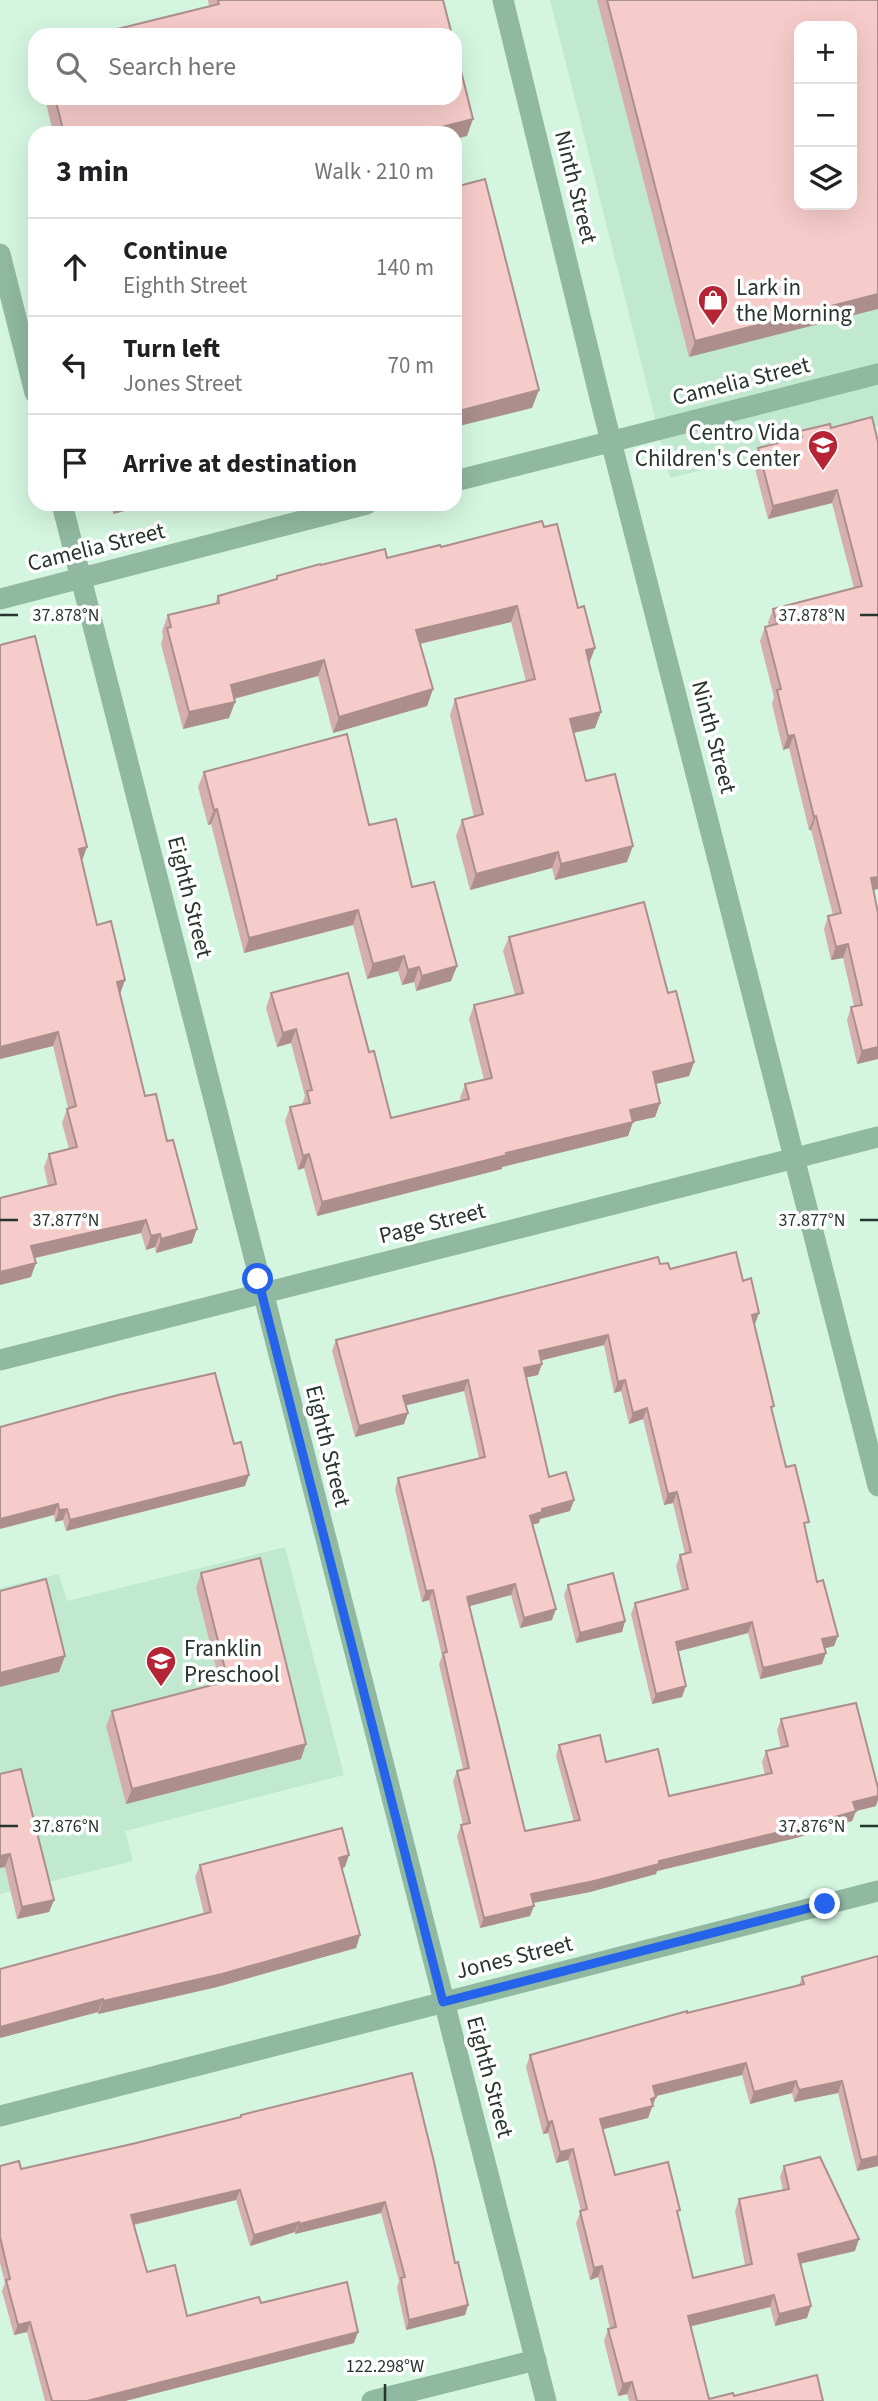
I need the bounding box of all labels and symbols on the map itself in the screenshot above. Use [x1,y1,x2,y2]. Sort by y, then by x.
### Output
street label: Ninth Street [546,127,606,247]
place label: Lark in the Morning [736,271,852,330]
shop icon: Lark in the Morning [696,283,730,327]
street label: Camelia Street [669,348,813,414]
place label: Centro Vida Children's Center [635,416,801,475]
school or university icon: Centro Vida Children's Center [806,428,840,472]
street label: Camelia Street [24,514,168,580]
text: 37.878°N [33,603,99,628]
text: 37.878°N [779,603,845,628]
street label: Ninth Street [683,677,745,797]
street label: Eighth Street [159,833,221,962]
street label: Page Street [375,1194,489,1252]
text: 37.877°N [33,1208,99,1233]
text: 37.877°N [779,1208,845,1233]
route start [242,1263,273,1294]
street label: Eighth Street [297,1382,359,1511]
place label: Franklin Preschool [184,1632,280,1691]
school or university icon: Franklin Preschool [144,1644,178,1688]
text: 37.876°N [33,1814,99,1839]
text: 37.876°N [779,1814,845,1839]
route end [809,1888,840,1919]
street label: Jones Street [452,1927,576,1987]
street label: Eighth Street [458,2013,522,2142]
text: 122.298°W [346,2354,424,2379]

